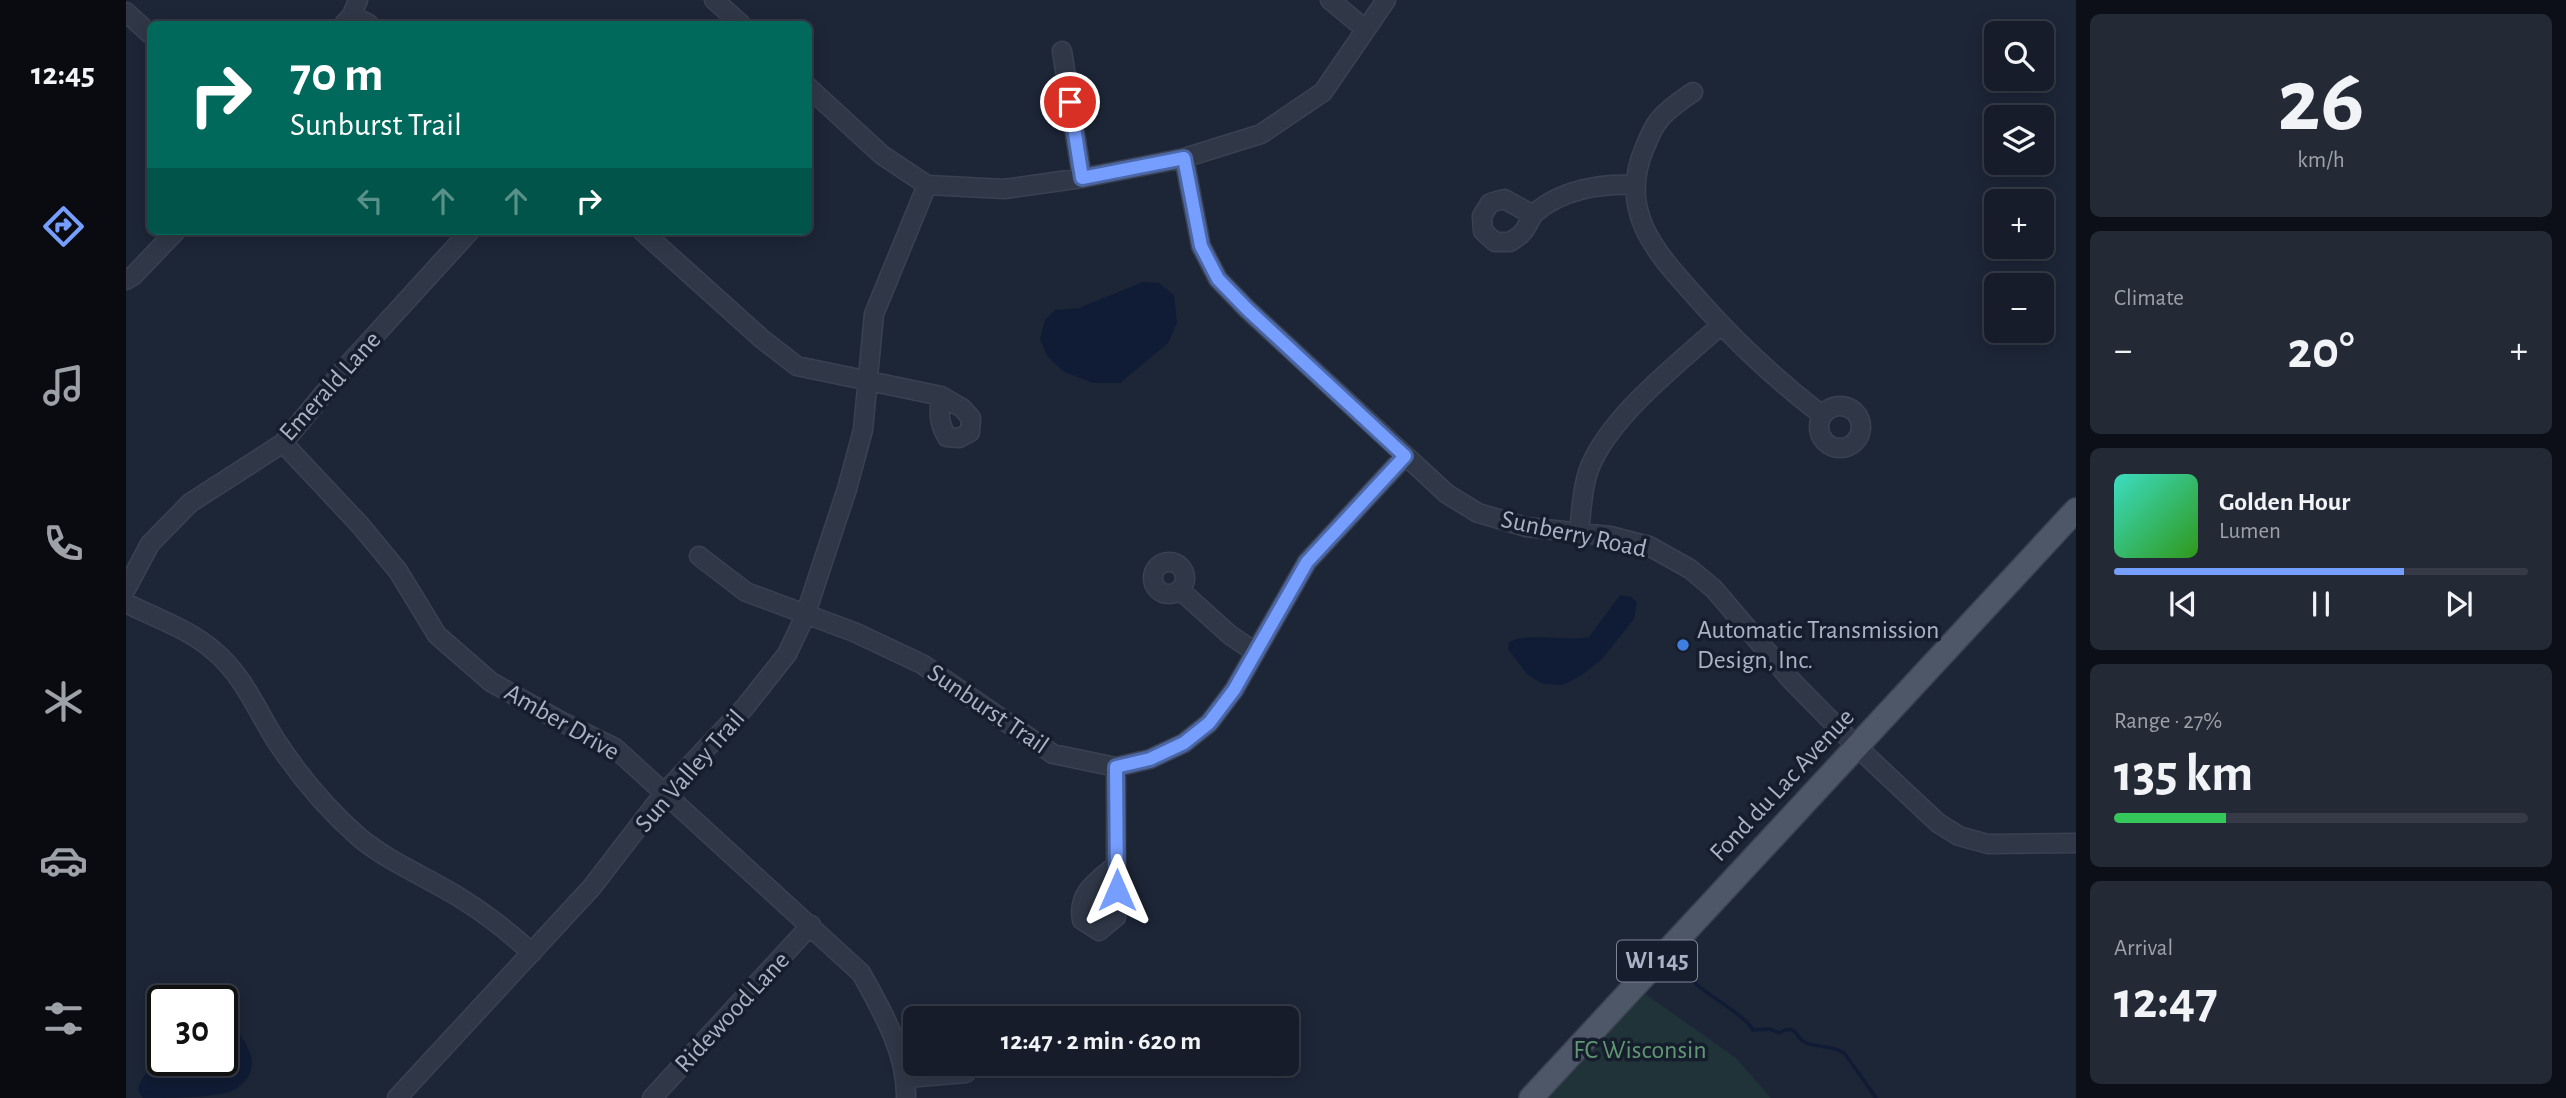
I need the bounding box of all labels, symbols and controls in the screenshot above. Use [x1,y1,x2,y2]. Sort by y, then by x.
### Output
map controls [1984,21,2054,343]
button: search [1984,21,2054,91]
icon: right [175,49,266,140]
text: 70 m [290,51,384,100]
text: 26 [2278,56,2364,147]
text: 12:45 [31,58,95,90]
pin [1040,72,1100,132]
icon: arrive [1051,83,1089,121]
button: layers [1984,105,2054,175]
text: Sunburst Trail [290,109,462,141]
text: km/h [2297,149,2345,172]
icon: left [351,182,389,220]
icon: ahead [424,182,462,220]
icon: ahead [497,182,535,220]
icon: right [570,182,608,220]
button: + [1984,189,2054,259]
icon: directions [39,202,88,251]
button: − [1984,273,2054,343]
text: Climate [2114,287,2184,310]
text: 20° [2288,325,2354,377]
street label: Emerald Lane [274,326,386,446]
text: − [2114,332,2132,370]
text: + [2510,332,2528,370]
icon: music [39,361,88,410]
text: Golden Hour [2219,489,2350,515]
street label: Sunberry Road [1499,506,1649,562]
icon: phone [39,519,88,568]
text: Lumen [2219,520,2281,543]
icon: previous [2164,585,2202,623]
icon: pause [2302,585,2340,623]
icon: next [2440,585,2478,623]
place label: Automatic Transmission Design, Inc. [1697,617,1939,673]
marker: Automatic Transmission Design, Inc. [1675,637,1691,653]
street label: Sunburst Trail [923,659,1053,759]
icon: climate [39,677,88,726]
street label: Amber Drive [500,679,624,765]
street label: Fond du Lac Avenue [1705,704,1859,866]
street label: Sun Valley Trail [630,705,750,837]
text: Range · 27% [2114,710,2222,733]
text: 135 km [2114,748,2253,800]
icon: car [39,836,88,885]
position arrow [1080,853,1154,927]
text: Arrival [2114,937,2173,960]
road number: WI 145 [1617,940,1697,981]
street label: Ridewood Lane [670,947,794,1077]
text: 12:47 [2114,975,2218,1027]
speed limit sign: 30 [147,985,238,1076]
icon: filters [39,994,88,1043]
text: 12:47 · 2 min · 620 m [1001,1028,1201,1054]
park label: FC Wisconsin [1573,1037,1707,1063]

